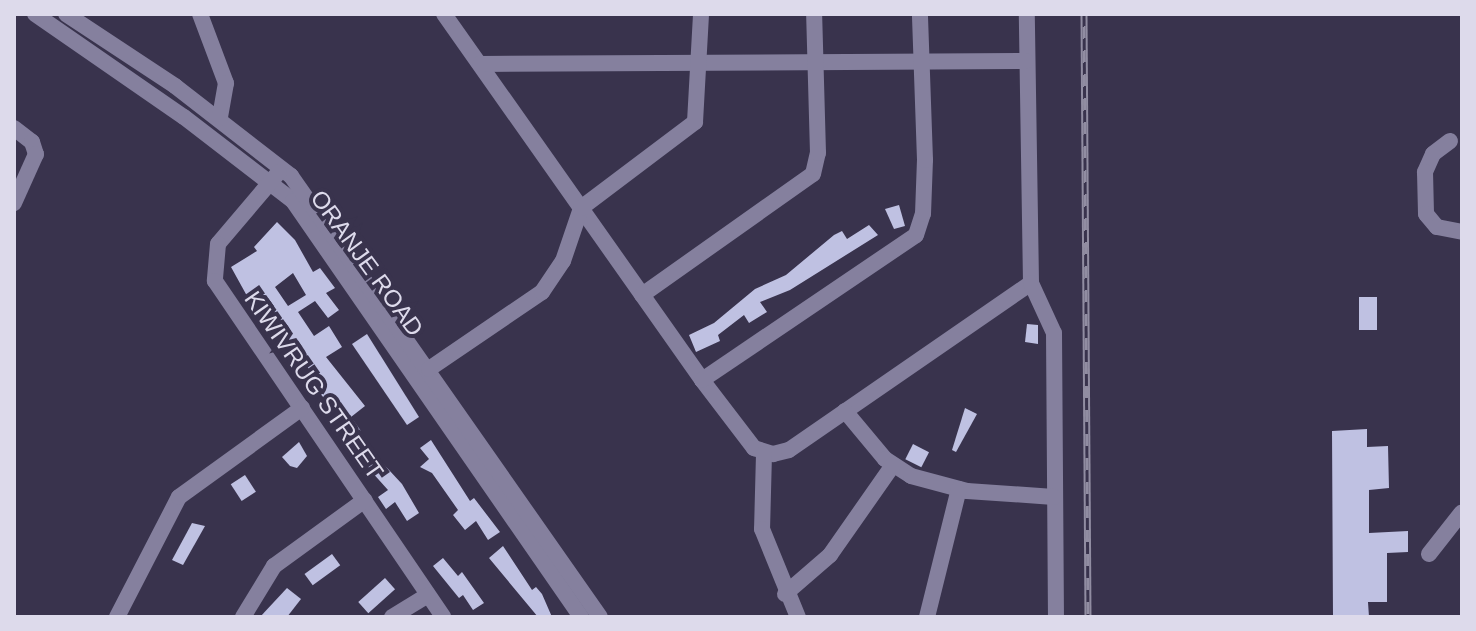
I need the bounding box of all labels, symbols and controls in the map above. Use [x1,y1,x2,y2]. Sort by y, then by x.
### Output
street label: ORANJE ROAD [304,184,430,342]
street label: KIWIVRUG STREET [238,286,390,484]

